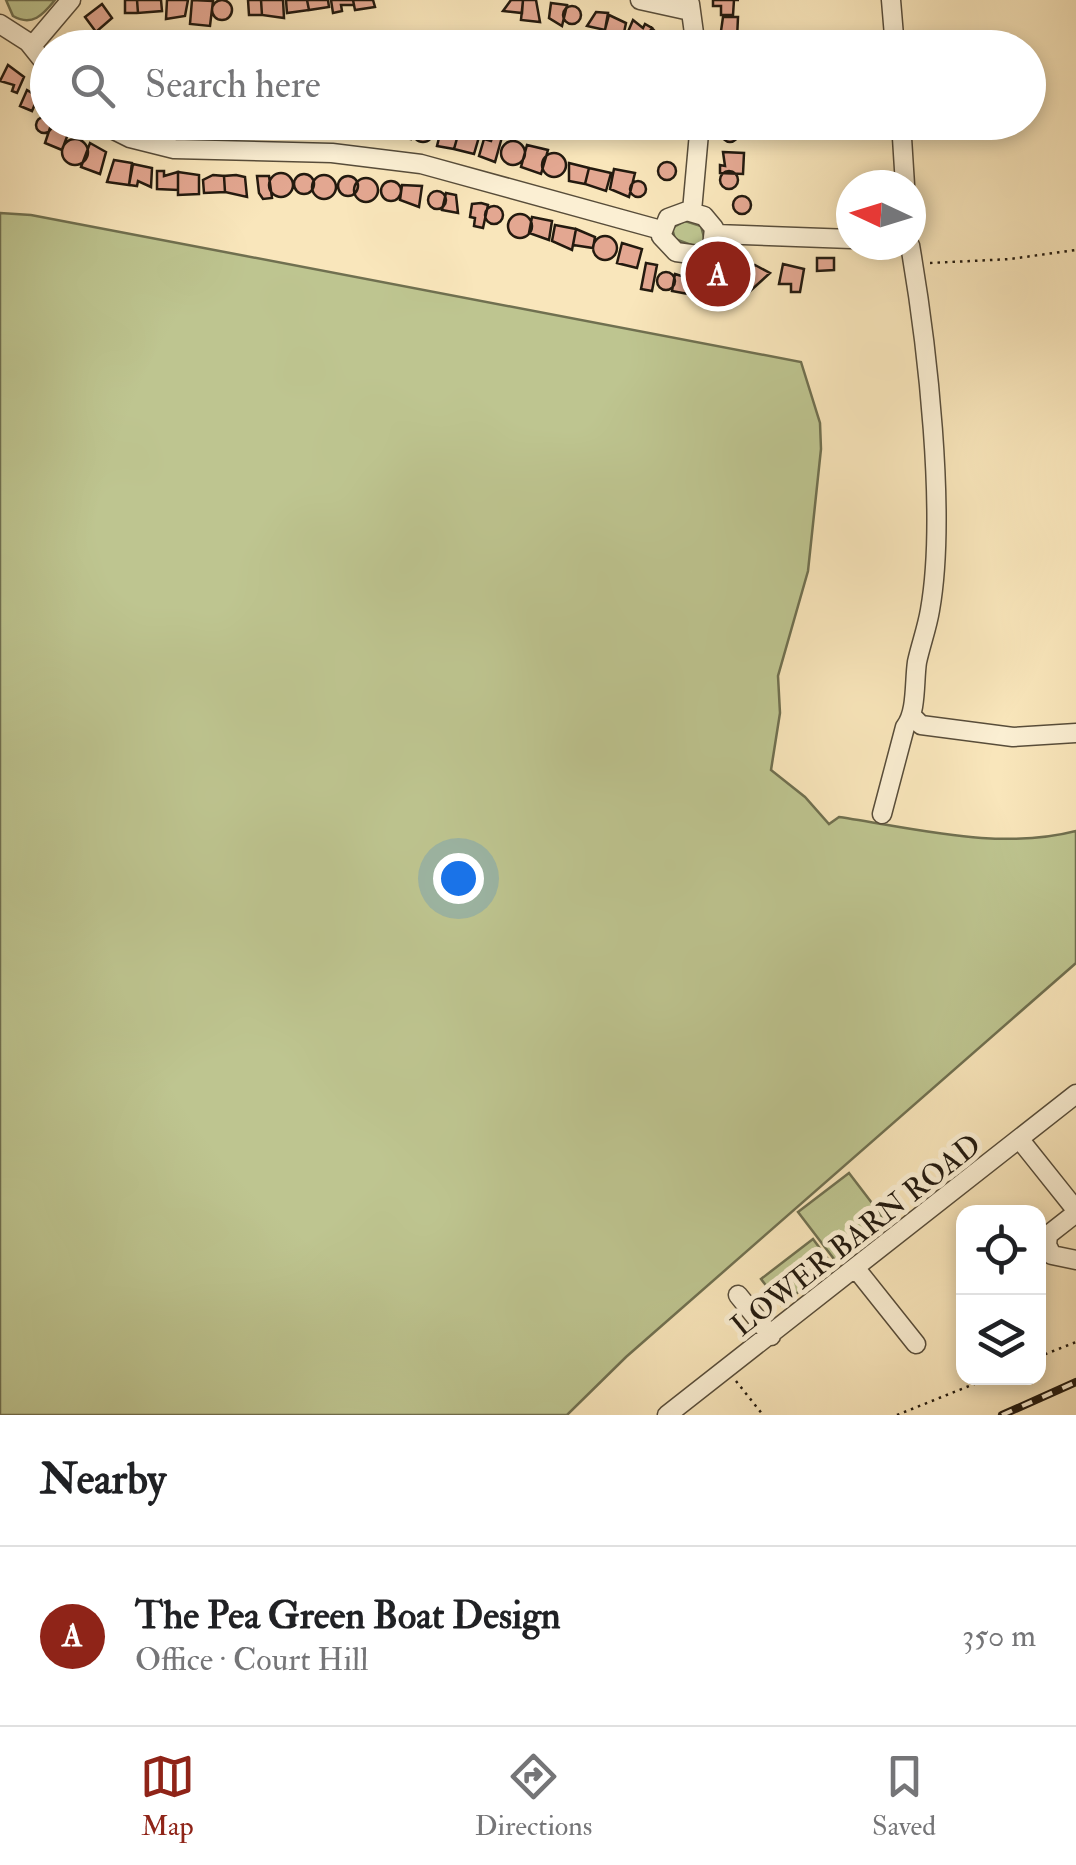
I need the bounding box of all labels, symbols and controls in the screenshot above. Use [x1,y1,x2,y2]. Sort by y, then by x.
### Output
search box [30,30,1046,140]
icon: search [65,58,120,113]
text: Search here [145,61,321,109]
north arrow [836,170,926,260]
pin: A [686,236,750,312]
your location [433,853,484,904]
street label: LOWER BARN ROAD [724,1126,989,1344]
map controls [956,1205,1046,1385]
button: locate [956,1205,1046,1295]
button: layers [956,1295,1046,1385]
text: Nearby [40,1454,166,1506]
text: The Pea Green Boat Design [135,1592,561,1640]
text: A [62,1616,83,1656]
text: 350 m [962,1616,1036,1656]
text: Office · Court Hill [135,1640,368,1680]
tab: Map [140,1749,195,1844]
tab: Directions [475,1749,592,1844]
tab: Saved [872,1749,936,1844]

